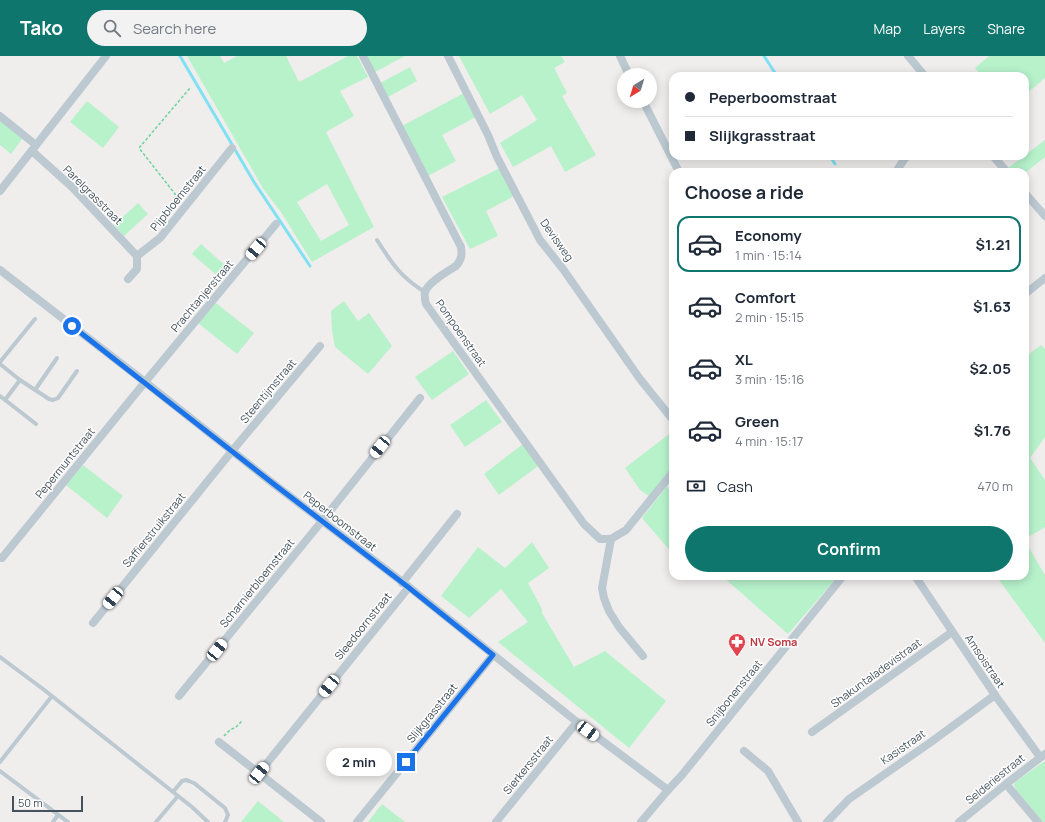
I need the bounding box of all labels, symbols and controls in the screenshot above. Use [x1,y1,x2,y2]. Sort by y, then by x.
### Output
search box [87,10,367,46]
text: Tako [20,15,63,41]
icon: search [101,17,123,39]
text: Search here [133,18,216,39]
text: Map [873,19,901,38]
text: Layers [923,19,965,38]
text: Share [987,19,1025,38]
north arrow [617,68,657,108]
map controls [617,68,657,108]
text: Peperboomstraat [709,87,837,108]
text: Slijkgrasstraat [709,125,816,146]
street label: Parelgrasstraat [60,162,126,228]
street label: Pijpbloemstraat [147,162,209,234]
text: Choose a ride [685,180,804,204]
street label: Devisweg [537,216,577,264]
text: Economy [735,225,802,246]
icon: car [687,226,723,262]
text: $1.21 [976,234,1011,255]
car [244,236,268,262]
text: 1 min · 15:14 [735,246,802,264]
street label: Prachtanjerstraat [167,257,236,335]
text: Comfort [735,287,796,308]
icon: car [687,288,723,324]
street label: Pompoenstraat [433,296,490,369]
text: $1.63 [973,296,1011,317]
text: 2 min · 15:15 [735,308,804,326]
route start [63,317,81,335]
text: XL [735,349,753,370]
icon: car [687,350,723,386]
street label: Steentijmstraat [236,355,299,426]
text: $2.05 [969,358,1011,379]
text: 3 min · 15:16 [735,370,804,388]
text: Green [735,411,779,432]
icon: car [687,412,723,448]
text: $1.76 [974,420,1011,441]
street label: Pepermuntstraat [31,424,98,501]
text: 4 min · 15:17 [735,432,803,450]
car [368,434,392,460]
icon: cash [685,475,707,497]
text: Cash [717,476,753,497]
text: 470 m [977,477,1013,495]
street label: Peperboomstraat [301,487,380,554]
street label: Saffierstruikstraat [119,489,188,570]
button: Confirm [685,526,1013,572]
street label: Scharnierbloemstraat [216,535,297,630]
car [101,585,125,611]
street label: Sleedoornstraat [331,589,394,663]
street label: Amsoistraat [962,631,1009,690]
pharmacy icon: NV Soma [727,632,747,657]
place label: NV Soma [750,634,797,649]
street label: Shakuntaladevistraat [827,635,924,711]
car [205,637,229,663]
street label: Snijbonenstraat [702,656,765,729]
car [317,673,341,699]
street label: Slijkgrasstraat [403,680,460,746]
car [575,719,601,743]
street label: Kasistraat [877,726,928,768]
street label: Sierkersstraat [499,732,556,797]
callout: 2 min [326,748,392,776]
street label: Selderiestraat [962,750,1027,807]
text: 2 min [342,753,376,771]
route end [397,753,415,771]
car [247,760,271,786]
scale bar [12,794,83,813]
text: 50 m [18,795,43,810]

